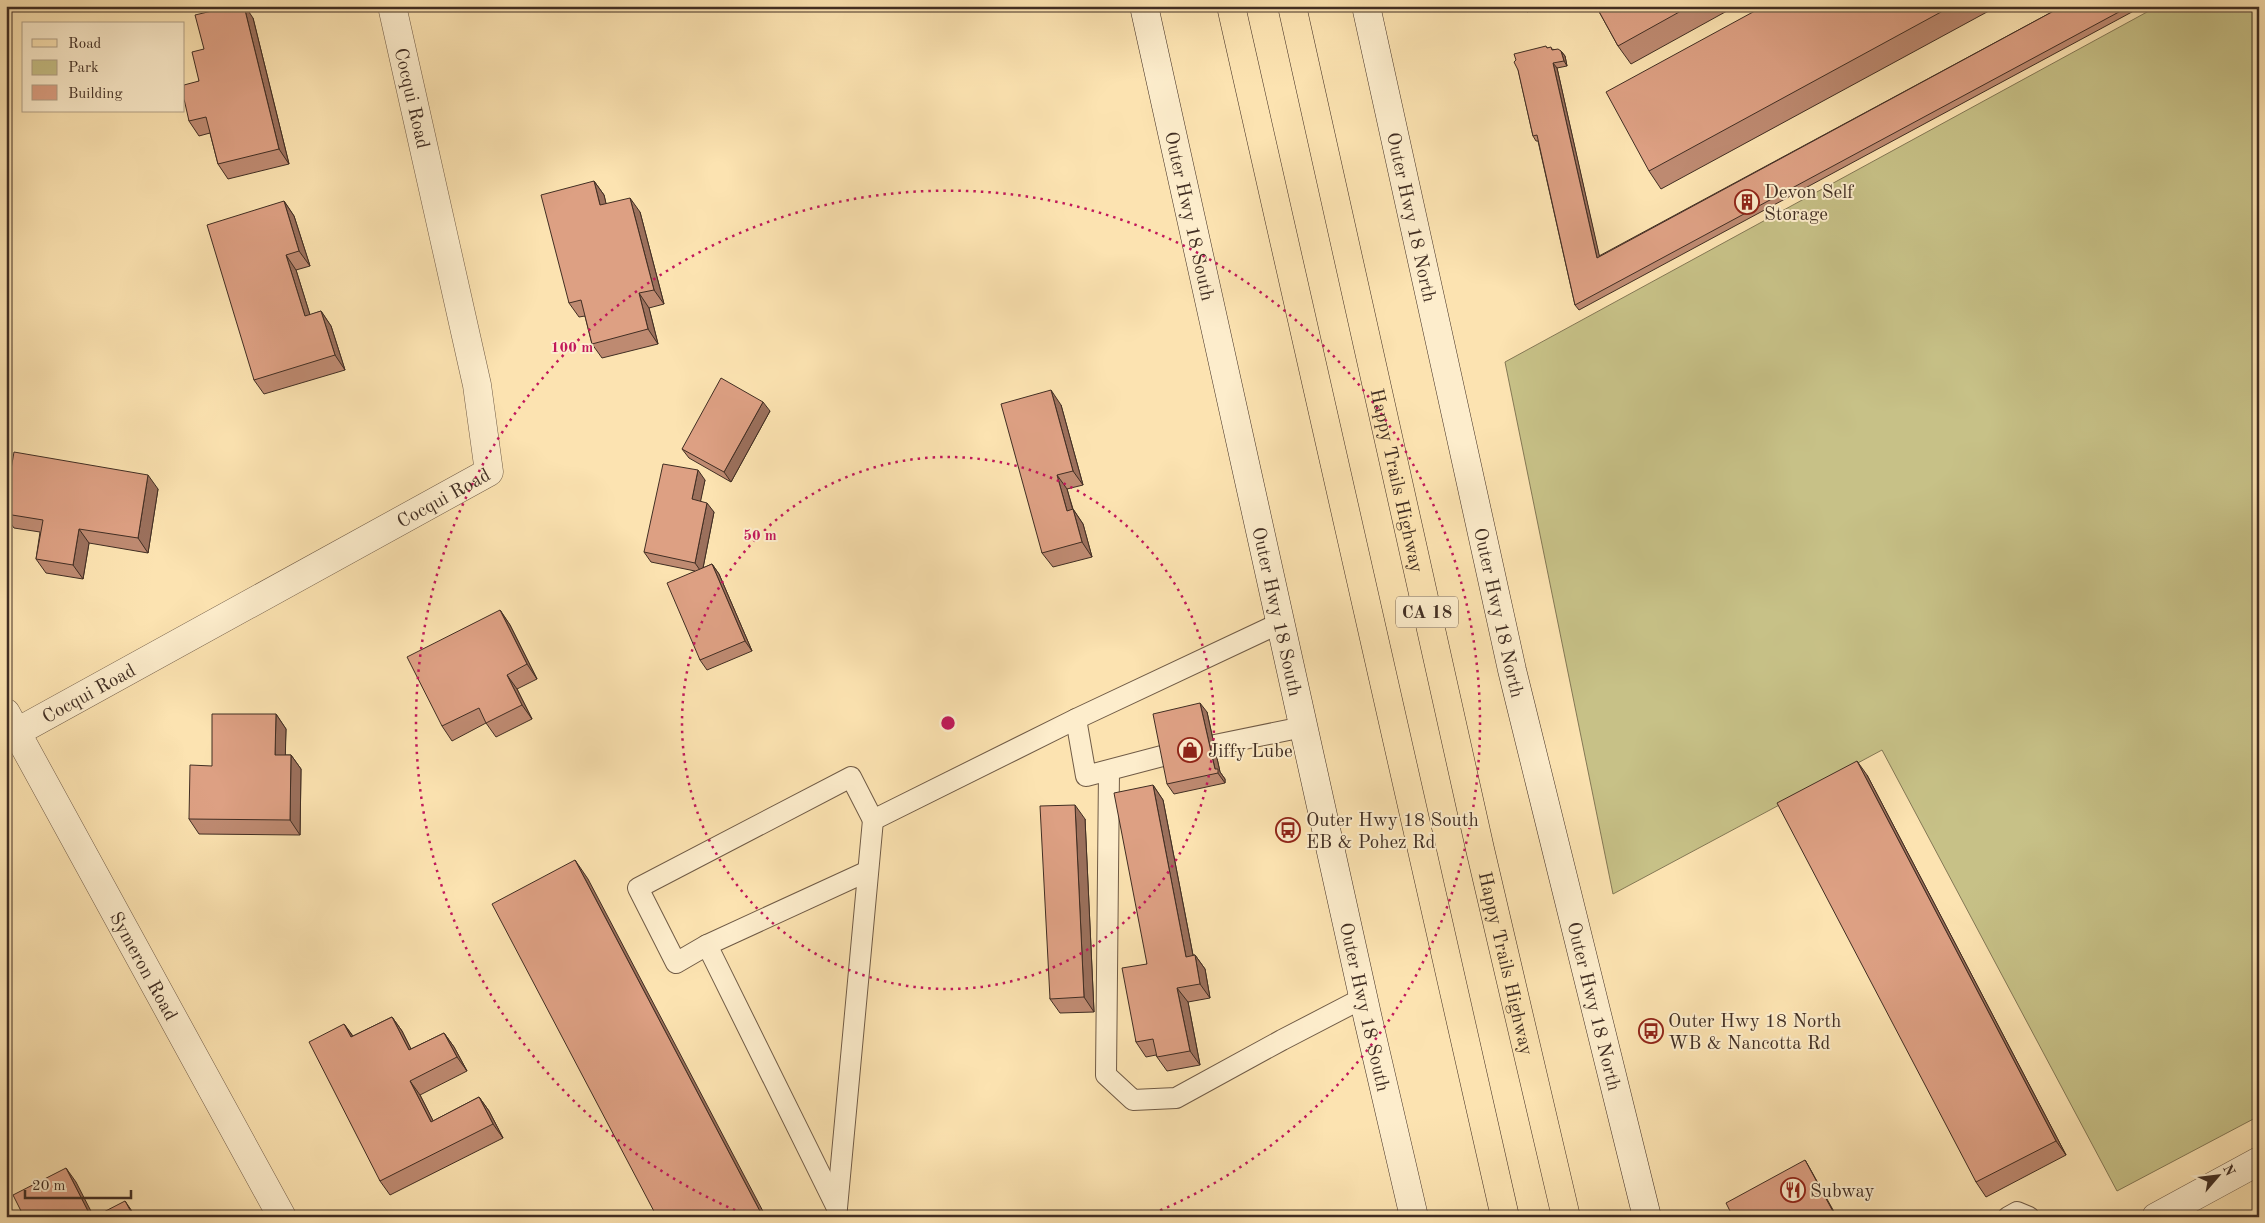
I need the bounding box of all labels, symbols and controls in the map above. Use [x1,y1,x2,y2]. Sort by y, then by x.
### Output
legend [22,22,185,112]
text: Road [68,37,102,52]
street label: Cocqui Road [390,46,431,151]
text: Park [68,61,99,76]
text: Building [68,87,123,102]
street label: Outer Hwy 18 South [1160,130,1216,303]
street label: Outer Hwy 18 North [1382,131,1438,304]
place label: Devon Self Storage [1764,184,1854,225]
building icon: Devon Self Storage [1734,189,1760,215]
text: 100 m [551,341,593,356]
street label: Happy Trails Highway [1366,387,1425,575]
street label: Cocqui Road [395,466,494,533]
street label: Outer Hwy 18 South [1247,525,1303,698]
street label: Outer Hwy 18 North [1469,526,1525,700]
text: 50 m [743,529,777,544]
road number: CA 18 [1396,596,1458,628]
street label: Cocqui Road [40,662,139,728]
centre of rings [939,714,957,732]
shop icon: Jiffy Lube [1177,737,1203,763]
place label: Jiffy Lube [1208,743,1293,762]
place label: Outer Hwy 18 South EB & Pohez Rd [1306,812,1479,853]
bus stop icon: Outer Hwy 18 South EB & Pohez Rd [1275,817,1301,843]
street label: Happy Trails Highway [1474,870,1535,1058]
street label: Symeron Road [105,909,180,1024]
street label: Outer Hwy 18 North [1563,920,1623,1093]
street label: Outer Hwy 18 South [1335,921,1392,1094]
place label: Outer Hwy 18 North WB & Nancotta Rd [1668,1013,1841,1054]
bus stop icon: Outer Hwy 18 North WB & Nancotta Rd [1638,1018,1664,1044]
north arrow [2192,1150,2242,1200]
text: N [2220,1162,2237,1179]
scale bar [25,1168,131,1200]
restaurant icon: Subway [1780,1177,1806,1203]
text: 20 m [32,1179,66,1194]
place label: Subway [1810,1183,1875,1202]

